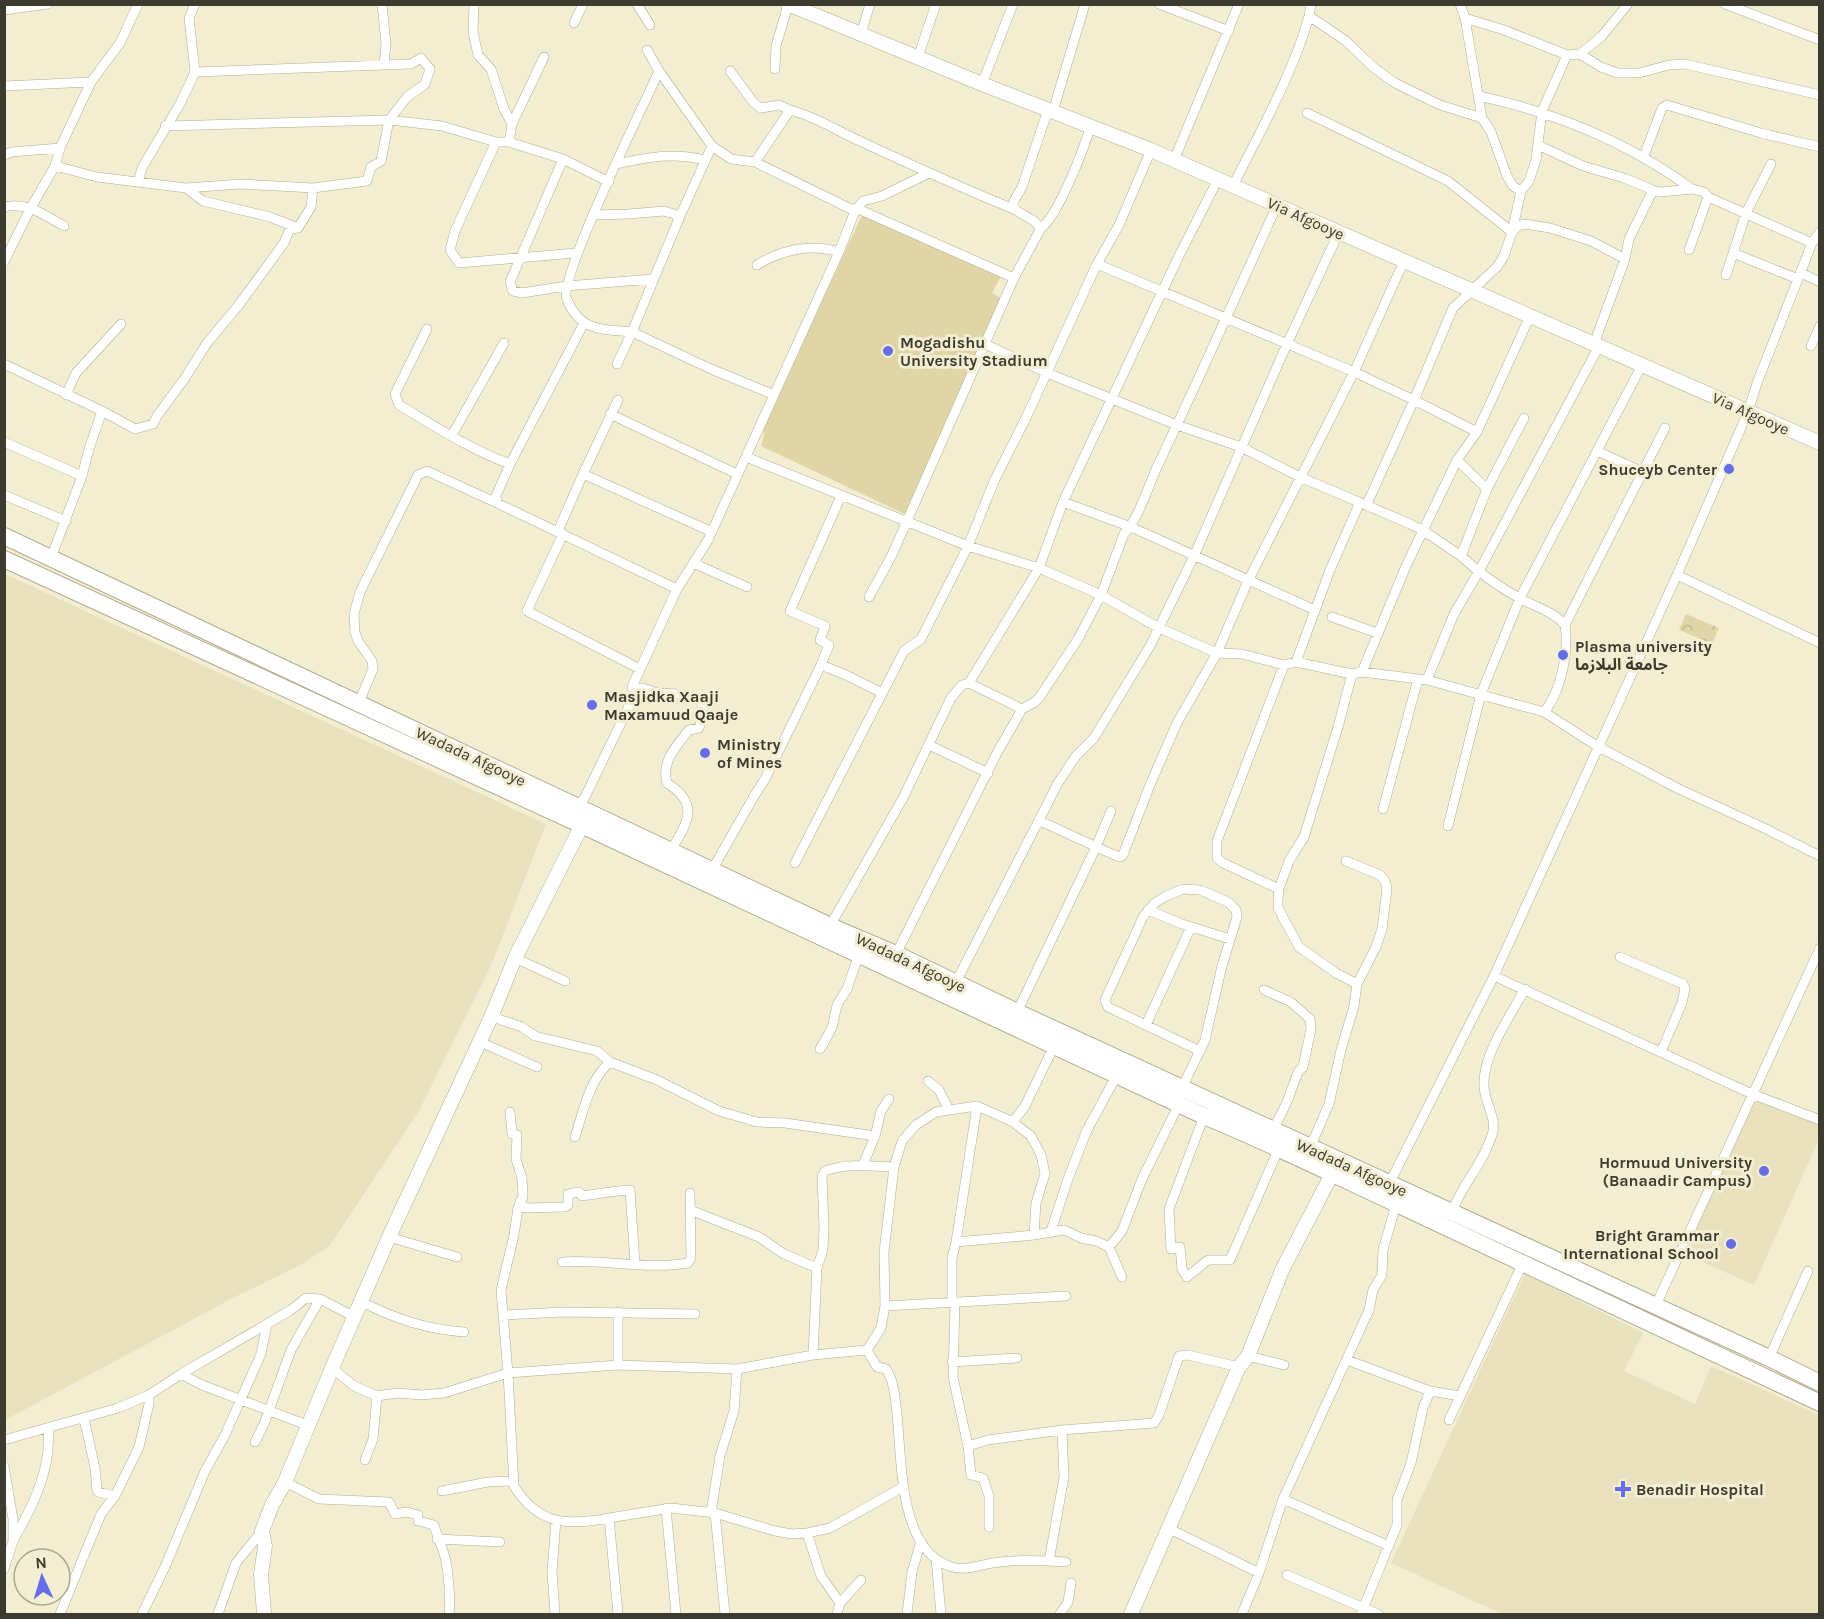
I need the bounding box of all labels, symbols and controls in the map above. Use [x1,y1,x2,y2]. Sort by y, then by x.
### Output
street label: Via Afgooye [1264,193,1347,244]
place label: Mogadishu University Stadium [900,333,1048,370]
marker: Mogadishu University Stadium [881,344,895,358]
street label: Via Afgooye [1709,388,1792,439]
place label: Shuceyb Center [1598,460,1718,479]
marker: Shuceyb Center [1722,462,1736,476]
place label: Plasma university جامعة البلازما [1575,637,1712,674]
marker: Plasma university جامعة البلازما [1556,648,1570,662]
place label: Masjidka Xaaji Maxamuud Qaaje [604,687,738,724]
marker: Masjidka Xaaji Maxamuud Qaaje [585,698,599,712]
street label: Wadada Afgooye [413,723,529,790]
place label: Ministry of Mines [717,735,782,772]
marker: Ministry of Mines [698,746,712,760]
street label: Wadada Afgooye [853,929,969,996]
street label: Wadada Afgooye [1293,1135,1410,1200]
place label: Hormuud University (Banaadir Campus) [1599,1153,1752,1190]
marker: Hormuud University (Banaadir Campus) [1757,1164,1771,1178]
place label: Bright Grammar International School [1563,1226,1720,1263]
marker: Bright Grammar International School [1724,1237,1738,1251]
marker: Benadir Hospital [1614,1480,1632,1498]
place label: Benadir Hospital [1636,1480,1764,1499]
north arrow [12,1547,72,1607]
text: N [35,1553,47,1572]

